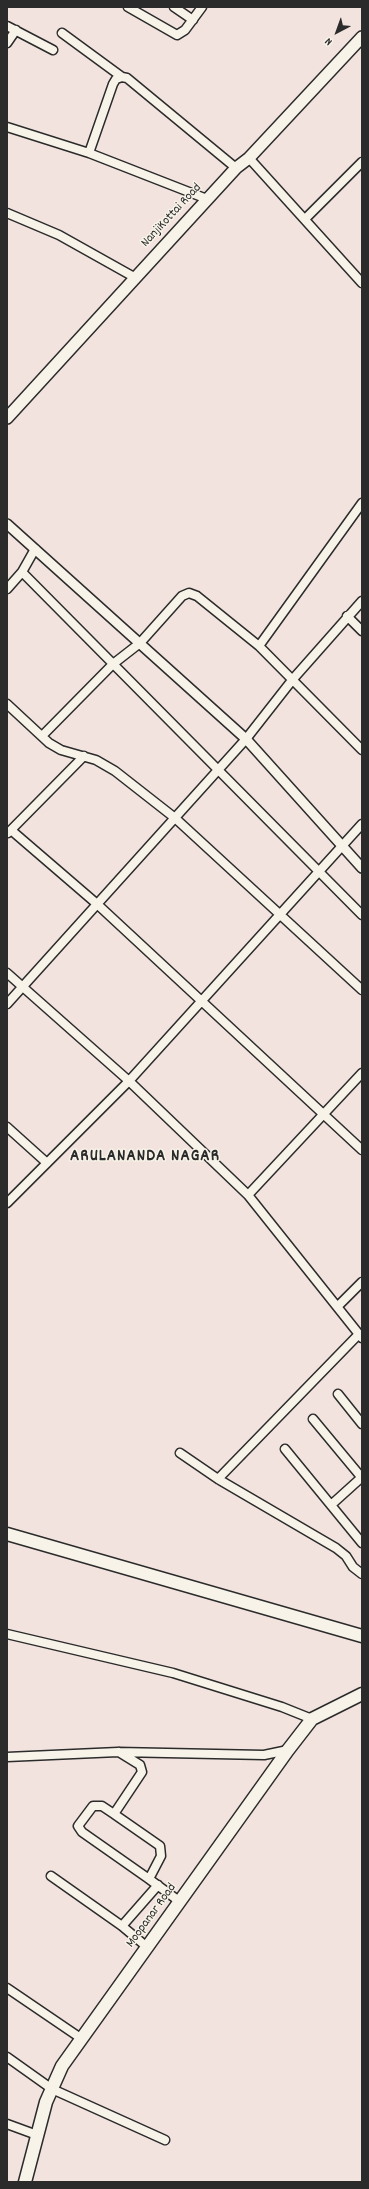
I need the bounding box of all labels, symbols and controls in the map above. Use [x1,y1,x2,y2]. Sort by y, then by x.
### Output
north arrow [317,12,357,52]
text: N [322,33,336,49]
street label: NanjiKottai Road [139,181,205,251]
district label: ARULANANDA NAGAR [70,1148,220,1168]
street label: Moopanar Road [124,1881,180,1951]

